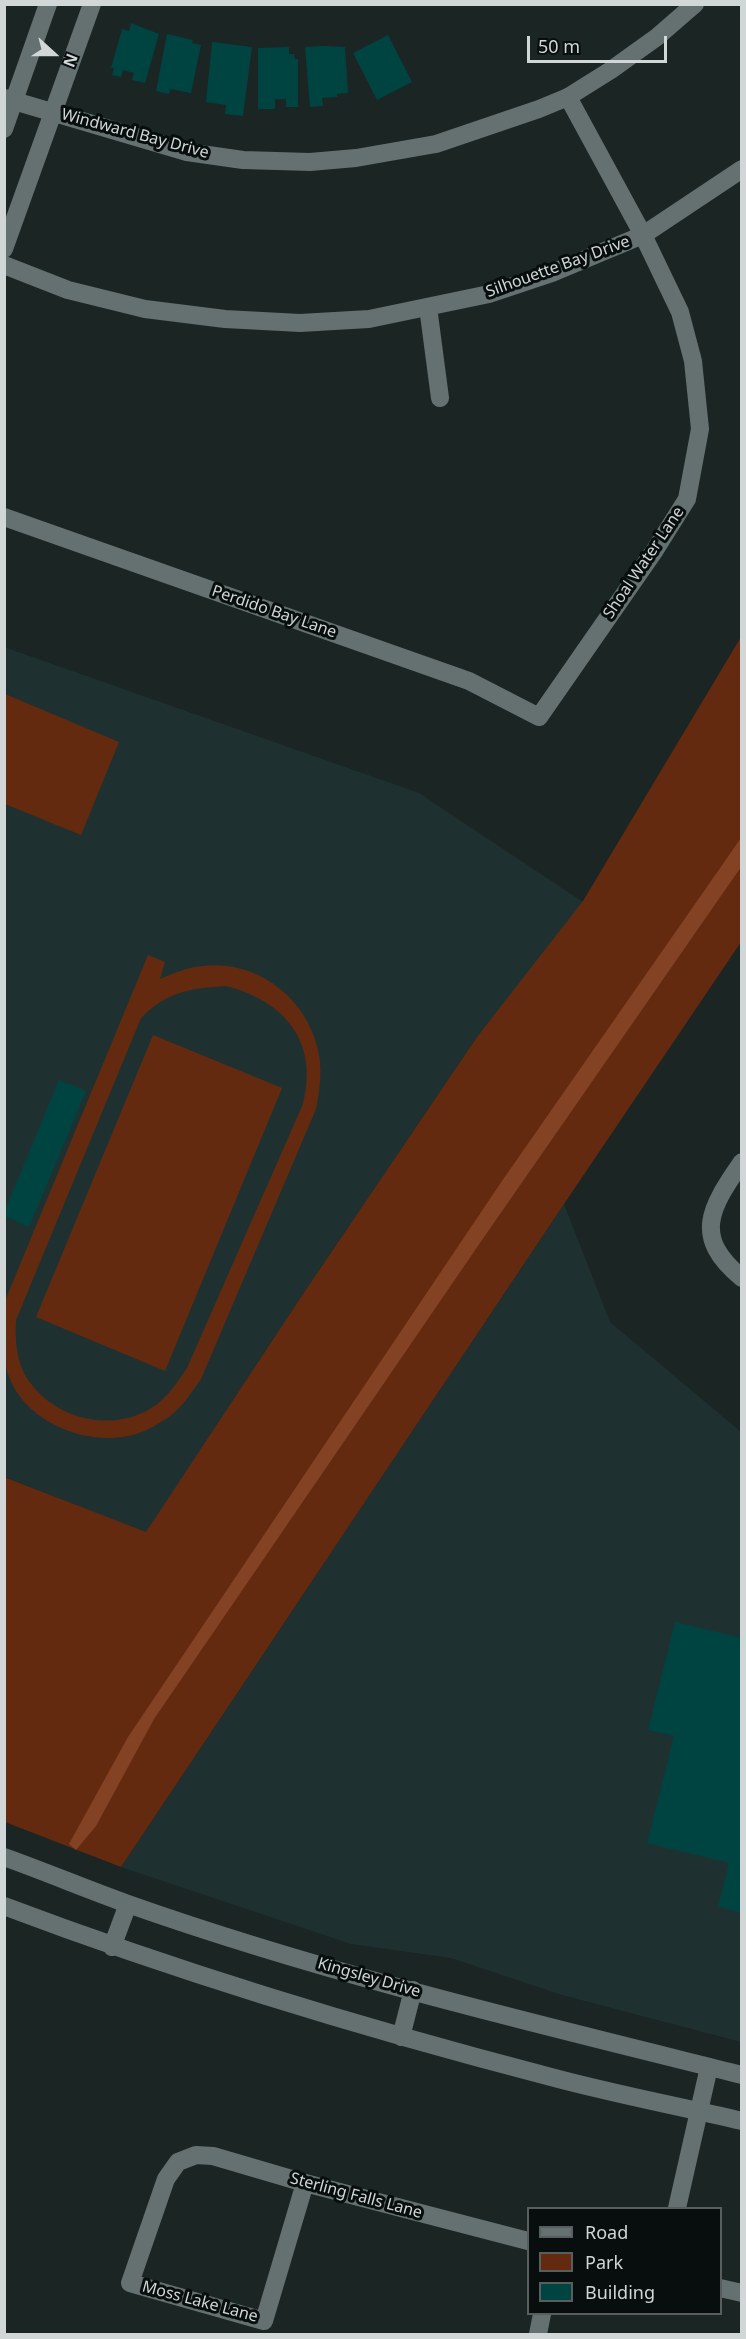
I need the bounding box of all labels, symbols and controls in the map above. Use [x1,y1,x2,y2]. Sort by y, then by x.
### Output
north arrow [24,24,84,84]
scale bar [530,24,670,62]
text: 50 m [538,34,580,58]
text: N [58,50,83,70]
street label: Windward Bay Drive [59,105,211,163]
street label: Silhouette Bay Drive [484,232,632,302]
street label: Shoal Water Lane [599,503,689,623]
street label: Perdido Bay Lane [209,582,339,642]
street label: Kingsley Drive [315,1954,423,2002]
street label: Sterling Falls Lane [288,2169,424,2223]
legend [527,2207,722,2315]
text: Road [585,2220,628,2244]
text: Park [585,2250,623,2274]
street label: Moss Lake Lane [140,2277,260,2327]
text: Building [585,2280,655,2304]

